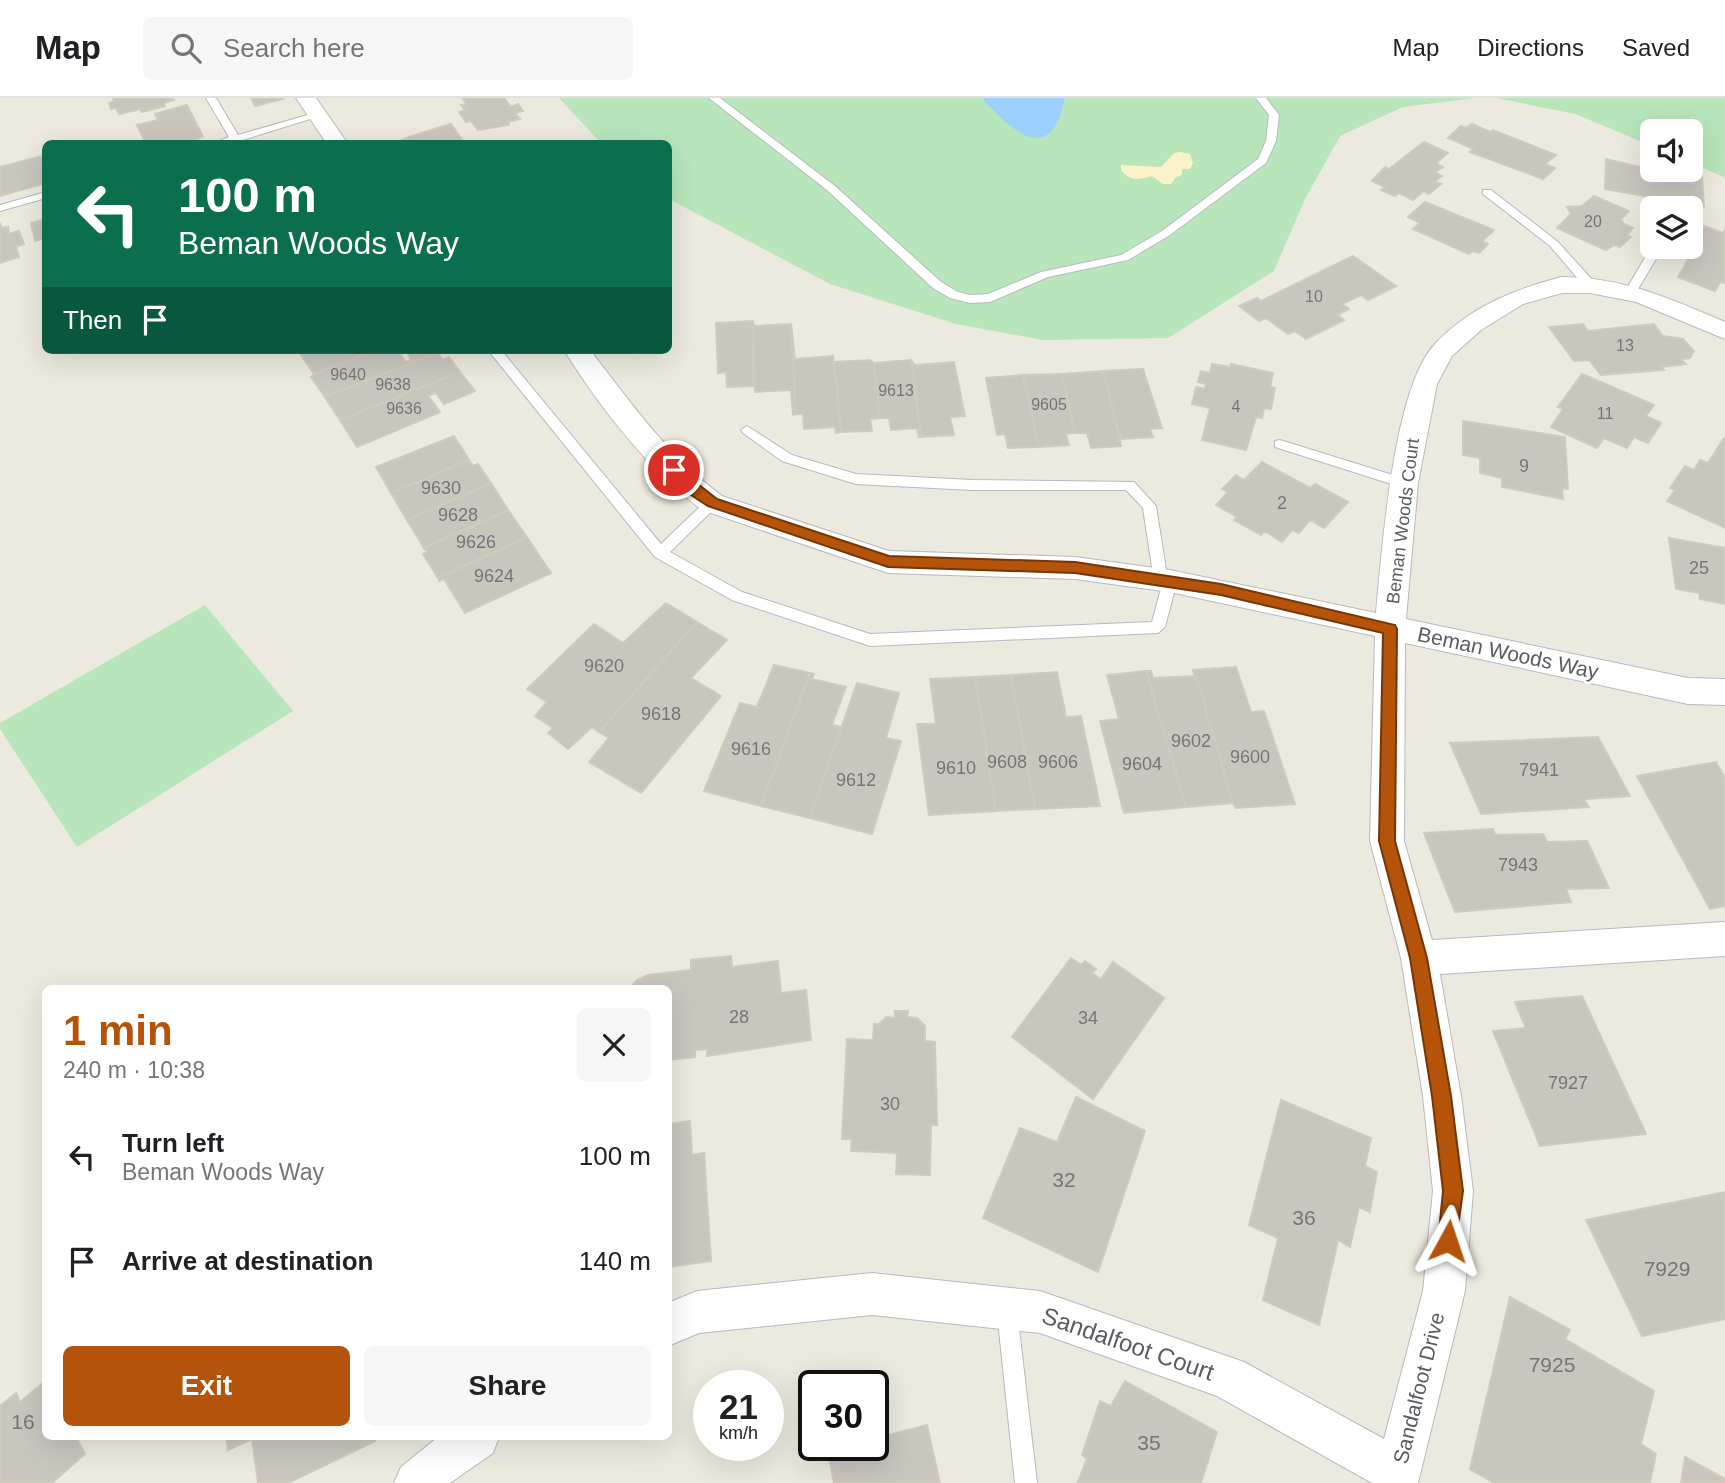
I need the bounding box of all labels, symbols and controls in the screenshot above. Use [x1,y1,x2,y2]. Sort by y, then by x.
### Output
search box [143,17,633,80]
text: Map [35,29,101,66]
icon: search [167,29,205,67]
text: Search here [223,33,365,63]
text: Map [1393,34,1439,61]
text: Directions [1477,34,1584,61]
text: Saved [1622,34,1690,61]
map controls [1640,119,1703,259]
button: sound [1640,119,1703,182]
icon: left [63,168,154,259]
text: 100 m [178,168,317,222]
button: layers [1640,196,1703,259]
house number: 20 [1584,213,1602,230]
text: Beman Woods Way [178,225,459,261]
house number: 10 [1305,288,1323,305]
icon: arrive [136,301,174,339]
text: Then [63,305,122,335]
house number: 13 [1616,337,1634,354]
house number: 9640 [330,366,366,383]
house number: 9638 [375,376,411,393]
house number: 9613 [878,382,914,399]
house number: 9605 [1031,396,1067,413]
house number: 4 [1232,398,1241,415]
house number: 9636 [386,400,422,417]
house number: 11 [1597,405,1613,422]
street label: Beman Woods Court [1383,437,1423,605]
pin [644,440,704,500]
icon: arrive [655,451,693,489]
house number: 9 [1519,456,1529,476]
house number: 9630 [421,478,461,498]
house number: 2 [1277,493,1287,513]
house number: 9628 [438,505,478,525]
house number: 9626 [456,532,496,552]
house number: 25 [1689,558,1709,578]
house number: 9624 [474,566,514,586]
street label: Beman Woods Way [1416,622,1601,683]
house number: 9620 [584,656,624,676]
house number: 9618 [641,704,681,724]
house number: 9602 [1171,731,1211,751]
house number: 9616 [731,739,771,759]
house number: 9600 [1230,747,1270,767]
house number: 9608 [987,752,1027,772]
house number: 9606 [1038,752,1078,772]
house number: 9604 [1122,754,1162,774]
house number: 9610 [936,758,976,778]
house number: 7941 [1519,760,1559,780]
house number: 9612 [836,770,876,790]
house number: 7943 [1498,855,1538,875]
text: 1 min [63,1007,173,1054]
house number: 28 [729,1007,749,1027]
button: close [577,1008,651,1082]
house number: 34 [1078,1008,1098,1028]
text: 240 m · 10:38 [63,1057,205,1083]
house number: 7927 [1548,1073,1588,1093]
house number: 30 [880,1094,900,1114]
text: Turn left [122,1128,224,1158]
icon: left [63,1138,101,1176]
text: 100 m [579,1141,651,1171]
text: Beman Woods Way [122,1159,324,1185]
house number: 32 [1052,1168,1076,1191]
position arrow [1411,1204,1485,1278]
house number: 36 [1292,1206,1316,1229]
icon: arrive [63,1243,101,1281]
text: Arrive at destination [122,1246,373,1276]
text: 140 m [579,1246,651,1276]
house number: 7929 [1644,1257,1690,1280]
street label: Sandalfoot Court [1039,1301,1218,1386]
street label: Sandalfoot Drive [1389,1310,1448,1466]
button: Exit [63,1346,350,1426]
button: Share [364,1346,651,1426]
house number: 7925 [1529,1353,1575,1376]
speed limit sign: 30 [798,1370,889,1461]
text: 21 [719,1387,758,1426]
house number: 16 [11,1410,35,1433]
text: km/h [719,1423,758,1443]
house number: 35 [1137,1431,1161,1454]

